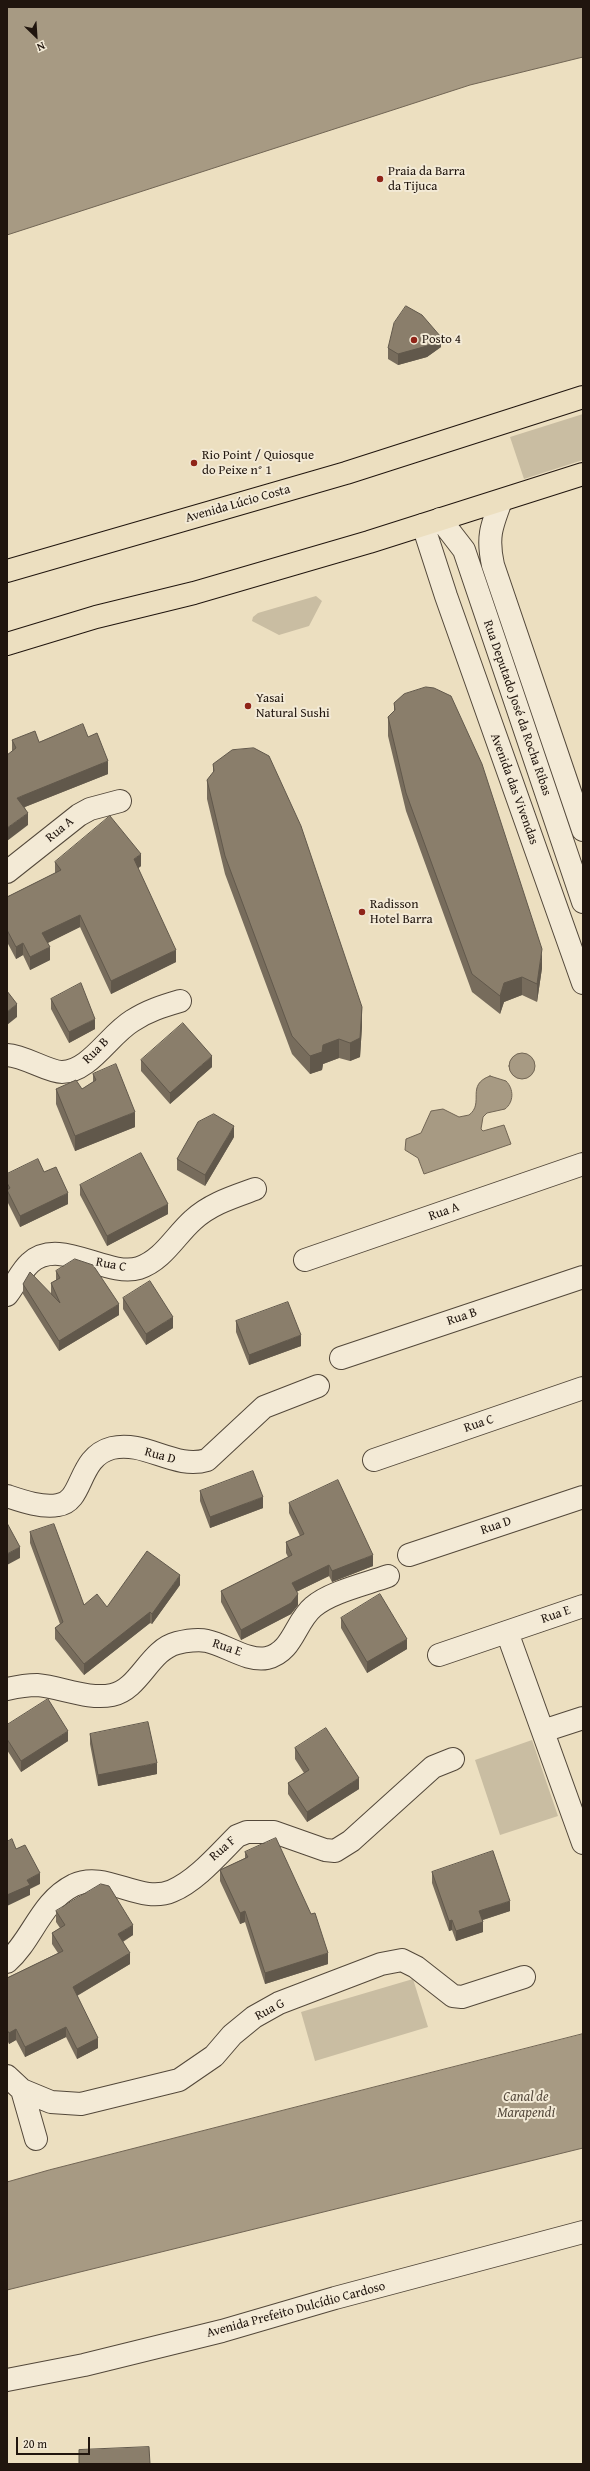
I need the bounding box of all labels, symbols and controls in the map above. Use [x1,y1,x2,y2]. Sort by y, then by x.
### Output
north arrow [16,16,56,56]
text: N [34,38,48,56]
place label: Praia da Barra da Tijuca [388,164,465,195]
marker: Praia da Barra da Tijuca [375,174,385,184]
place label: Posto 4 [422,332,461,348]
marker: Posto 4 [409,335,419,345]
place label: Rio Point / Quiosque do Peixe n° 1 [202,448,314,479]
marker: Rio Point / Quiosque do Peixe n° 1 [189,458,199,468]
street label: Avenida Lúcio Costa [184,482,292,526]
street label: Rua Deputado José da Rocha Ribas [480,618,554,798]
place label: Yasai Natural Sushi [256,691,330,722]
marker: Yasai Natural Sushi [243,701,253,711]
street label: Avenida das Vivendas [487,731,541,847]
street label: Rua A [43,814,77,846]
place label: Radisson Hotel Barra [370,897,433,928]
marker: Radisson Hotel Barra [357,907,367,917]
street label: Rua B [80,1035,112,1067]
street label: Rua A [427,1200,461,1224]
street label: Rua C [94,1254,128,1276]
street label: Rua B [445,1305,479,1329]
street label: Rua C [462,1412,496,1436]
street label: Rua D [143,1444,177,1468]
street label: Rua D [479,1514,513,1538]
street label: Rua E [539,1603,573,1627]
street label: Rua E [210,1636,244,1660]
street label: Rua F [207,1833,239,1865]
street label: Rua G [253,1996,287,2024]
water label: Canal de Marapendi [497,2089,555,2122]
street label: Avenida Prefeito Dulcídio Cardoso [205,2279,387,2341]
scale bar [18,2429,92,2455]
text: 20 m [23,2435,47,2452]

